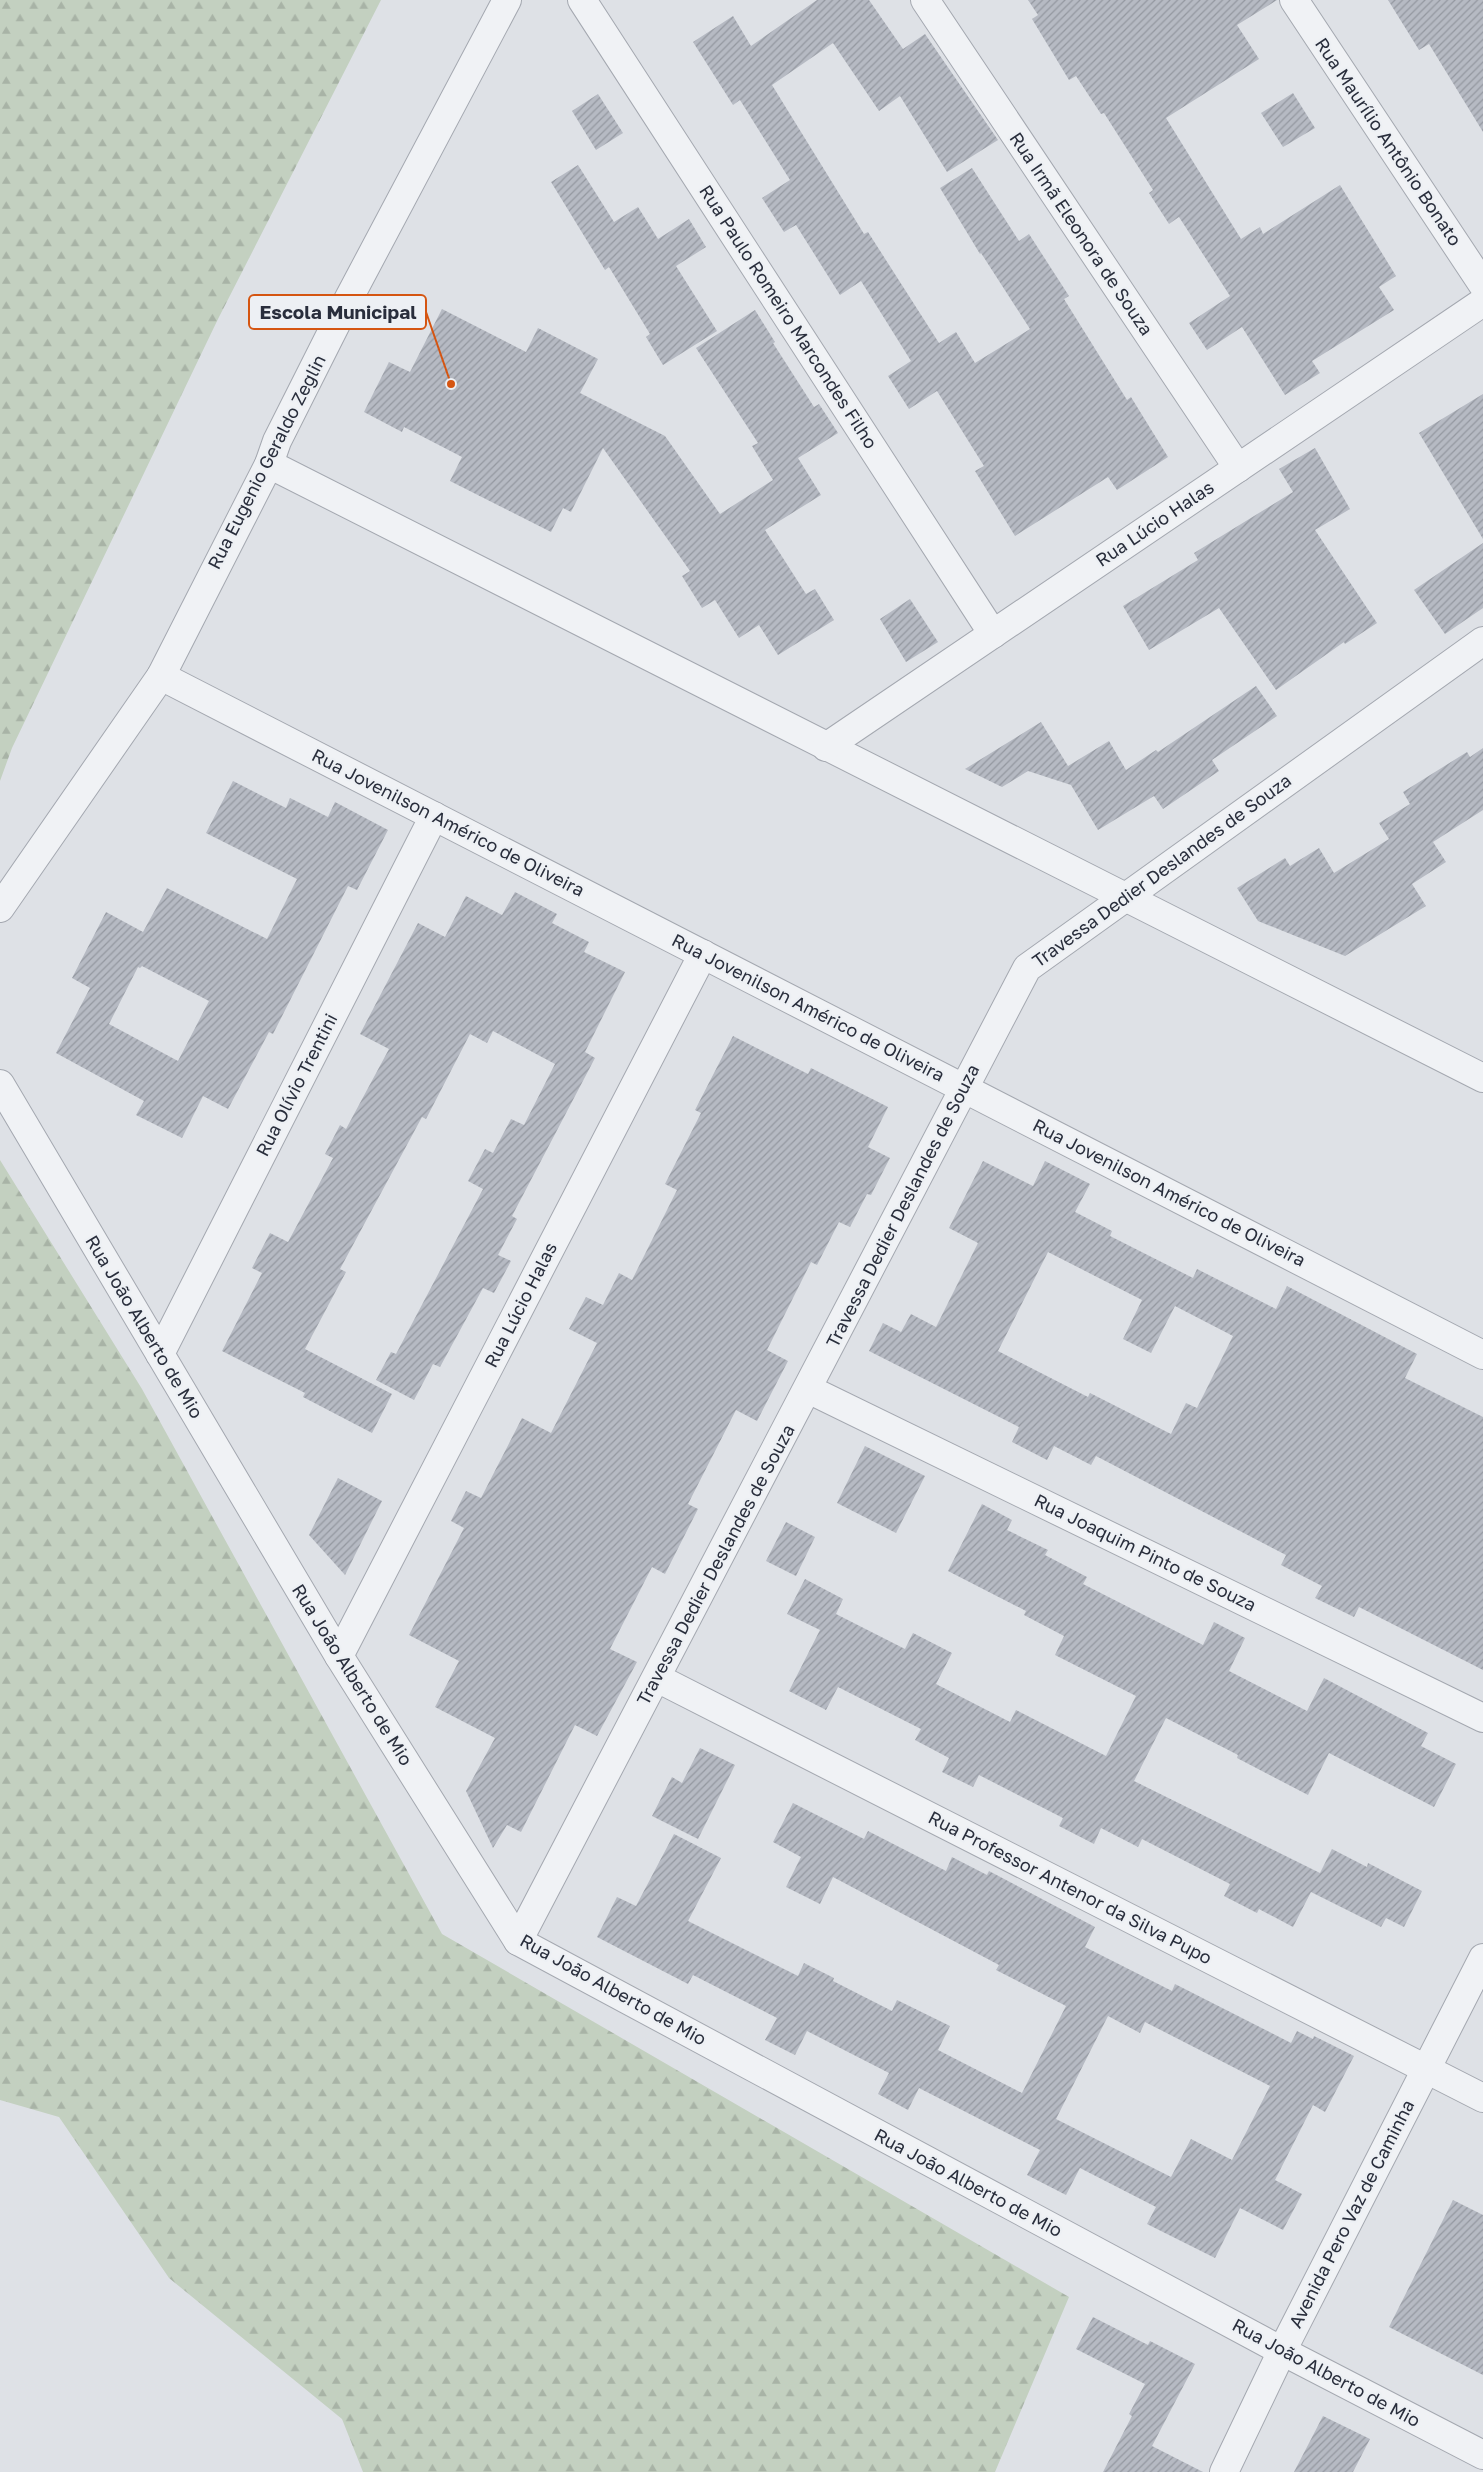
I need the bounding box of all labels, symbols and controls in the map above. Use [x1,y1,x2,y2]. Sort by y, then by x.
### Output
street label: Rua Maurílio Antônio Bonato [1311,33,1467,250]
street label: Rua Irmã Eleonora de Souza [1005,128,1158,339]
street label: Rua Paulo Romeiro Marcondes Filho [695,180,883,452]
callout: Escola Municipal [249,295,426,329]
text: Escola Municipal [259,300,417,323]
street label: Rua Eugenio Geraldo Zeglin [202,351,330,572]
street label: Rua Lúcio Halas [1091,476,1218,571]
street label: Rua Jovenilson Américo de Oliveira [309,744,588,901]
street label: Travessa Dedier Deslandes de Souza [1028,769,1295,972]
street label: Rua Jovenilson Américo de Oliveira [669,929,948,1086]
street label: Rua Olívio Trentini [251,1010,342,1160]
street label: Travessa Dedier Deslandes de Souza [821,1060,983,1351]
street label: Rua Jovenilson Américo de Oliveira [1030,1114,1309,1271]
street label: Rua João Alberto de Mio [81,1231,208,1422]
street label: Rua Lúcio Halas [479,1238,561,1371]
street label: Travessa Dedier Deslandes de Souza [632,1420,799,1709]
street label: Rua Joaquim Pinto de Souza [1031,1489,1260,1616]
street label: Rua João Alberto de Mio [288,1580,418,1769]
street label: Rua Professor Antenor da Silva Pupo [925,1806,1216,1968]
street label: Rua João Alberto de Mio [516,1929,711,2050]
street label: Avenida Pero Vaz de Caminha [1284,2096,1418,2331]
street label: Rua João Alberto de Mio [871,2123,1066,2241]
street label: Rua João Alberto de Mio [1229,2313,1424,2431]

